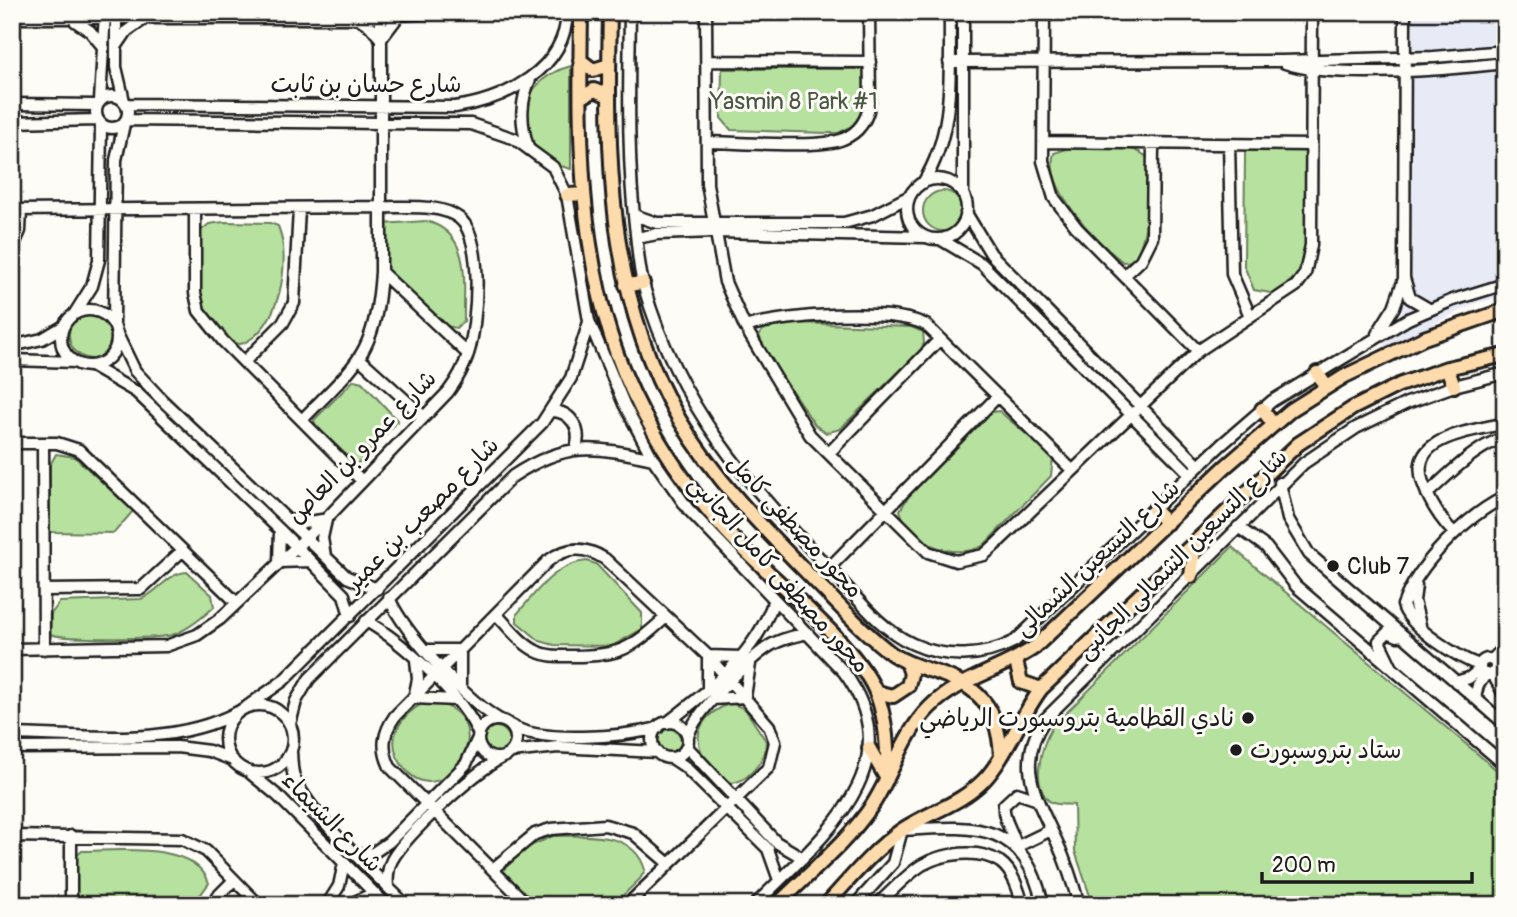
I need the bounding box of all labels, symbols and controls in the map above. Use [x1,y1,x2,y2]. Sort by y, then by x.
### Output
street label: شارع حسان بن ثابت [271,70,462,101]
park label: Yasmin 8 Park #1 [709,87,878,116]
street label: شارع عمرو بن العاص [281,364,444,531]
street label: شارع مصعب بن عمير [337,431,507,600]
street label: شارع التسعين الشمالى الجانبى [1071,443,1293,665]
street label: محور مصطفى كامل [721,448,869,604]
street label: محور مصطفى كامل الجانبى [682,469,876,679]
street label: شارع التسعين الشمالى [1008,474,1186,642]
place label: Club 7 [1347,552,1410,581]
marker: Club 7 [1325,558,1341,574]
place label: نادي القطامية بتروسبورت الرياضي [919,704,1234,739]
marker: نادي القطامية بتروسبورت الرياضي [1240,710,1256,726]
place label: ستاد بتروسبورت [1250,736,1402,766]
marker: ستاد بتروسبورت [1228,742,1244,758]
street label: شارع الشيماء [274,765,389,880]
scale bar [1262,840,1472,884]
text: 200 m [1272,852,1336,879]

